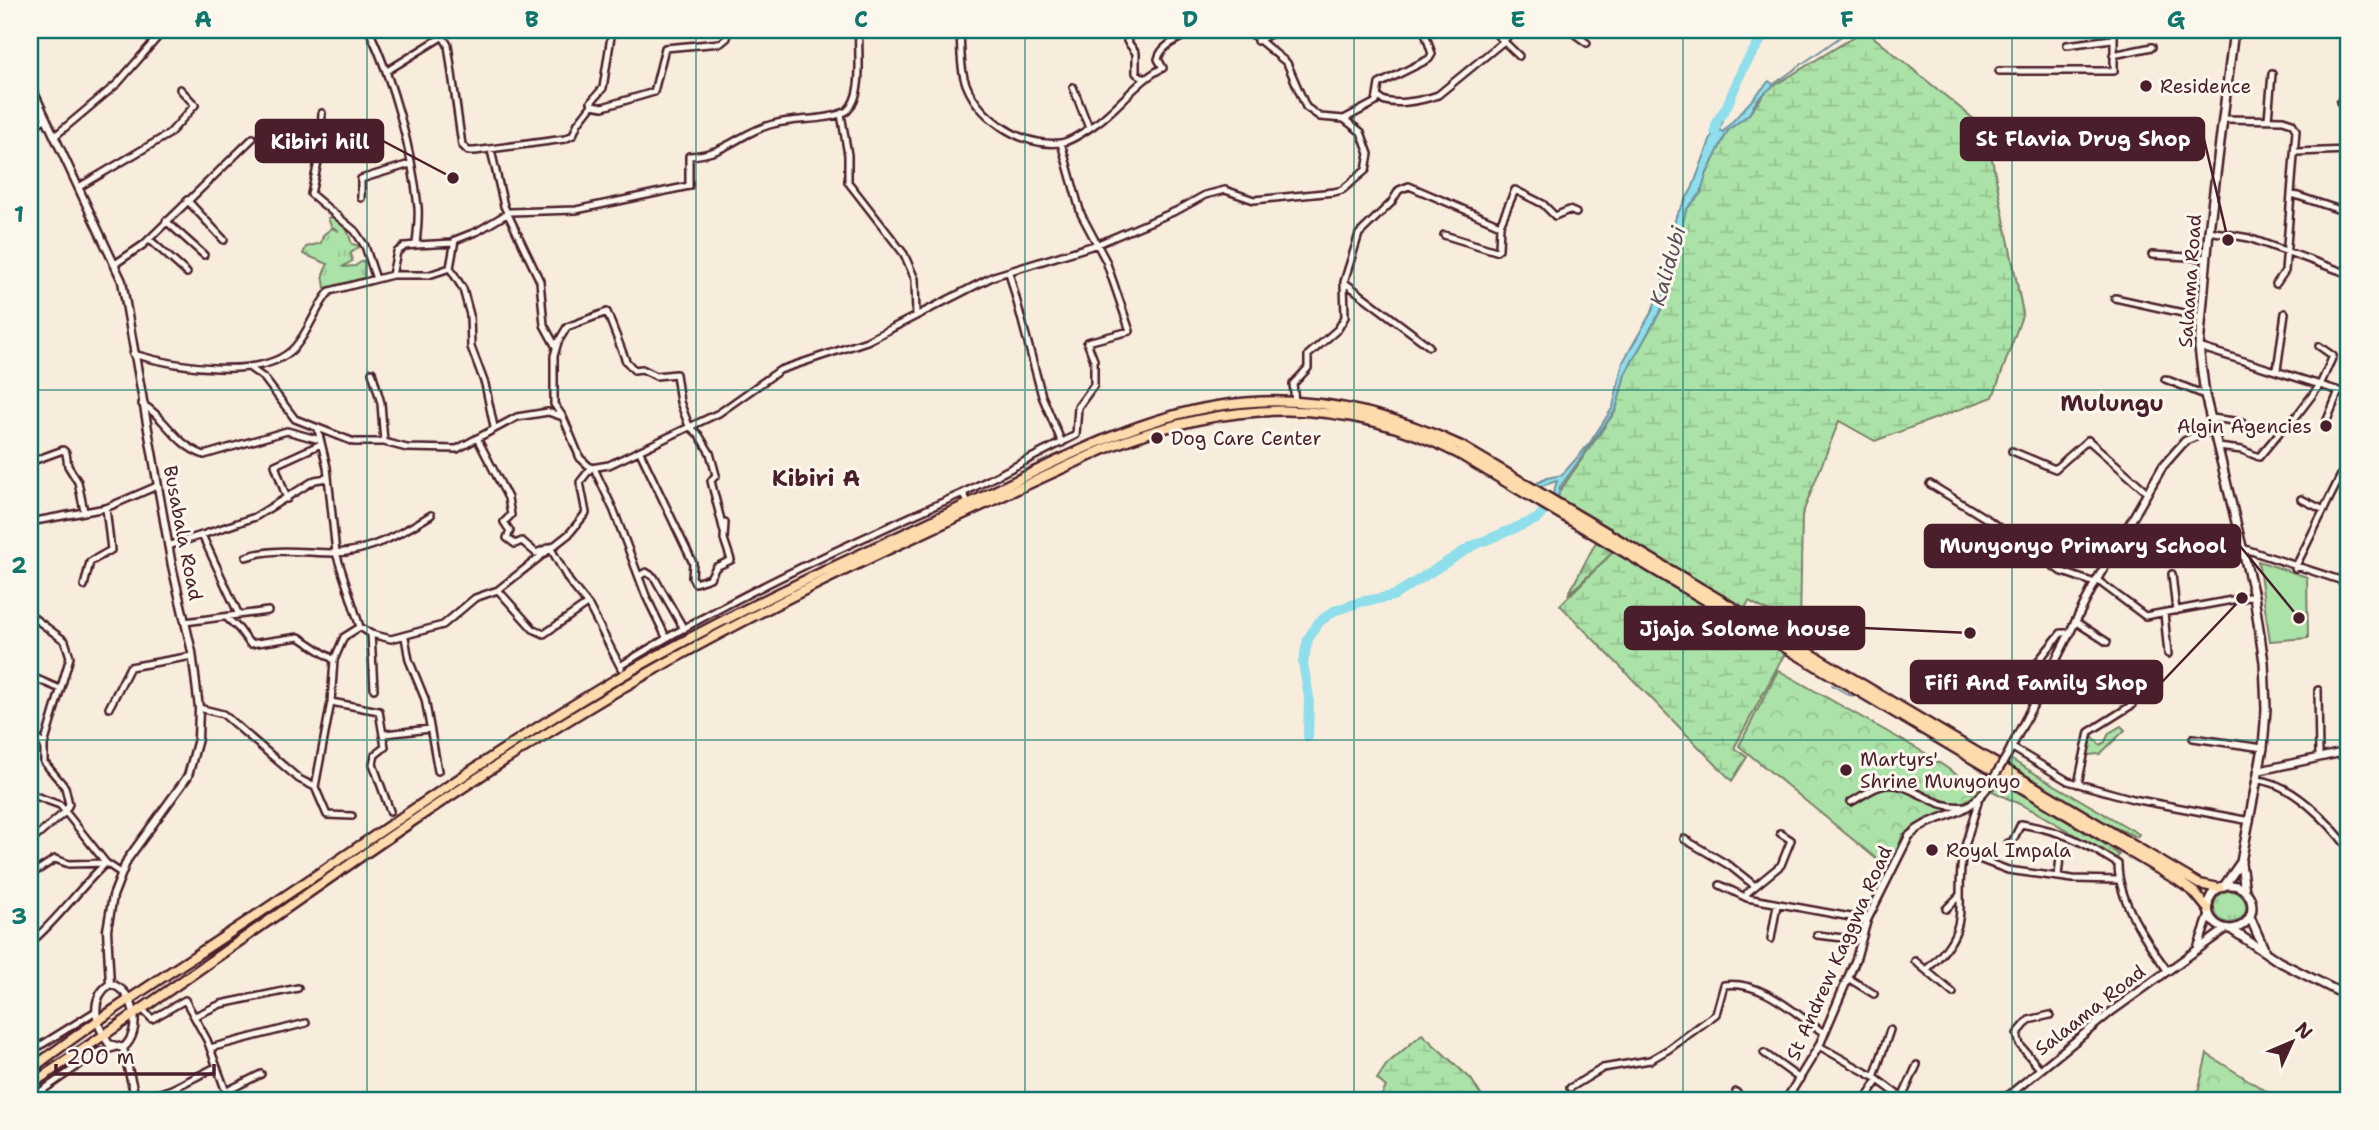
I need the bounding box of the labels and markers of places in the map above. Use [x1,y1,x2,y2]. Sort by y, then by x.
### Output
place label: Residence [2160,74,2251,99]
marker: Residence [2138,78,2154,94]
callout: St Flavia Drug Shop [1961,118,2204,160]
callout: Kibiri hill [256,120,383,162]
place label: Algin Agencies [2177,414,2312,439]
marker: Algin Agencies [2318,418,2334,434]
place label: Dog Care Center [1171,426,1321,451]
marker: Dog Care Center [1149,430,1165,446]
callout: Munyonyo Primary School [1925,525,2240,567]
callout: Jjaja Solome house [1625,607,1864,649]
callout: Fifi And Family Shop [1911,661,2162,703]
place label: Martyrs' Shrine Munyonyo [1860,747,2021,794]
marker: Martyrs' Shrine Munyonyo [1838,762,1854,778]
place label: Royal Impala [1946,838,2071,863]
marker: Royal Impala [1924,842,1940,858]

